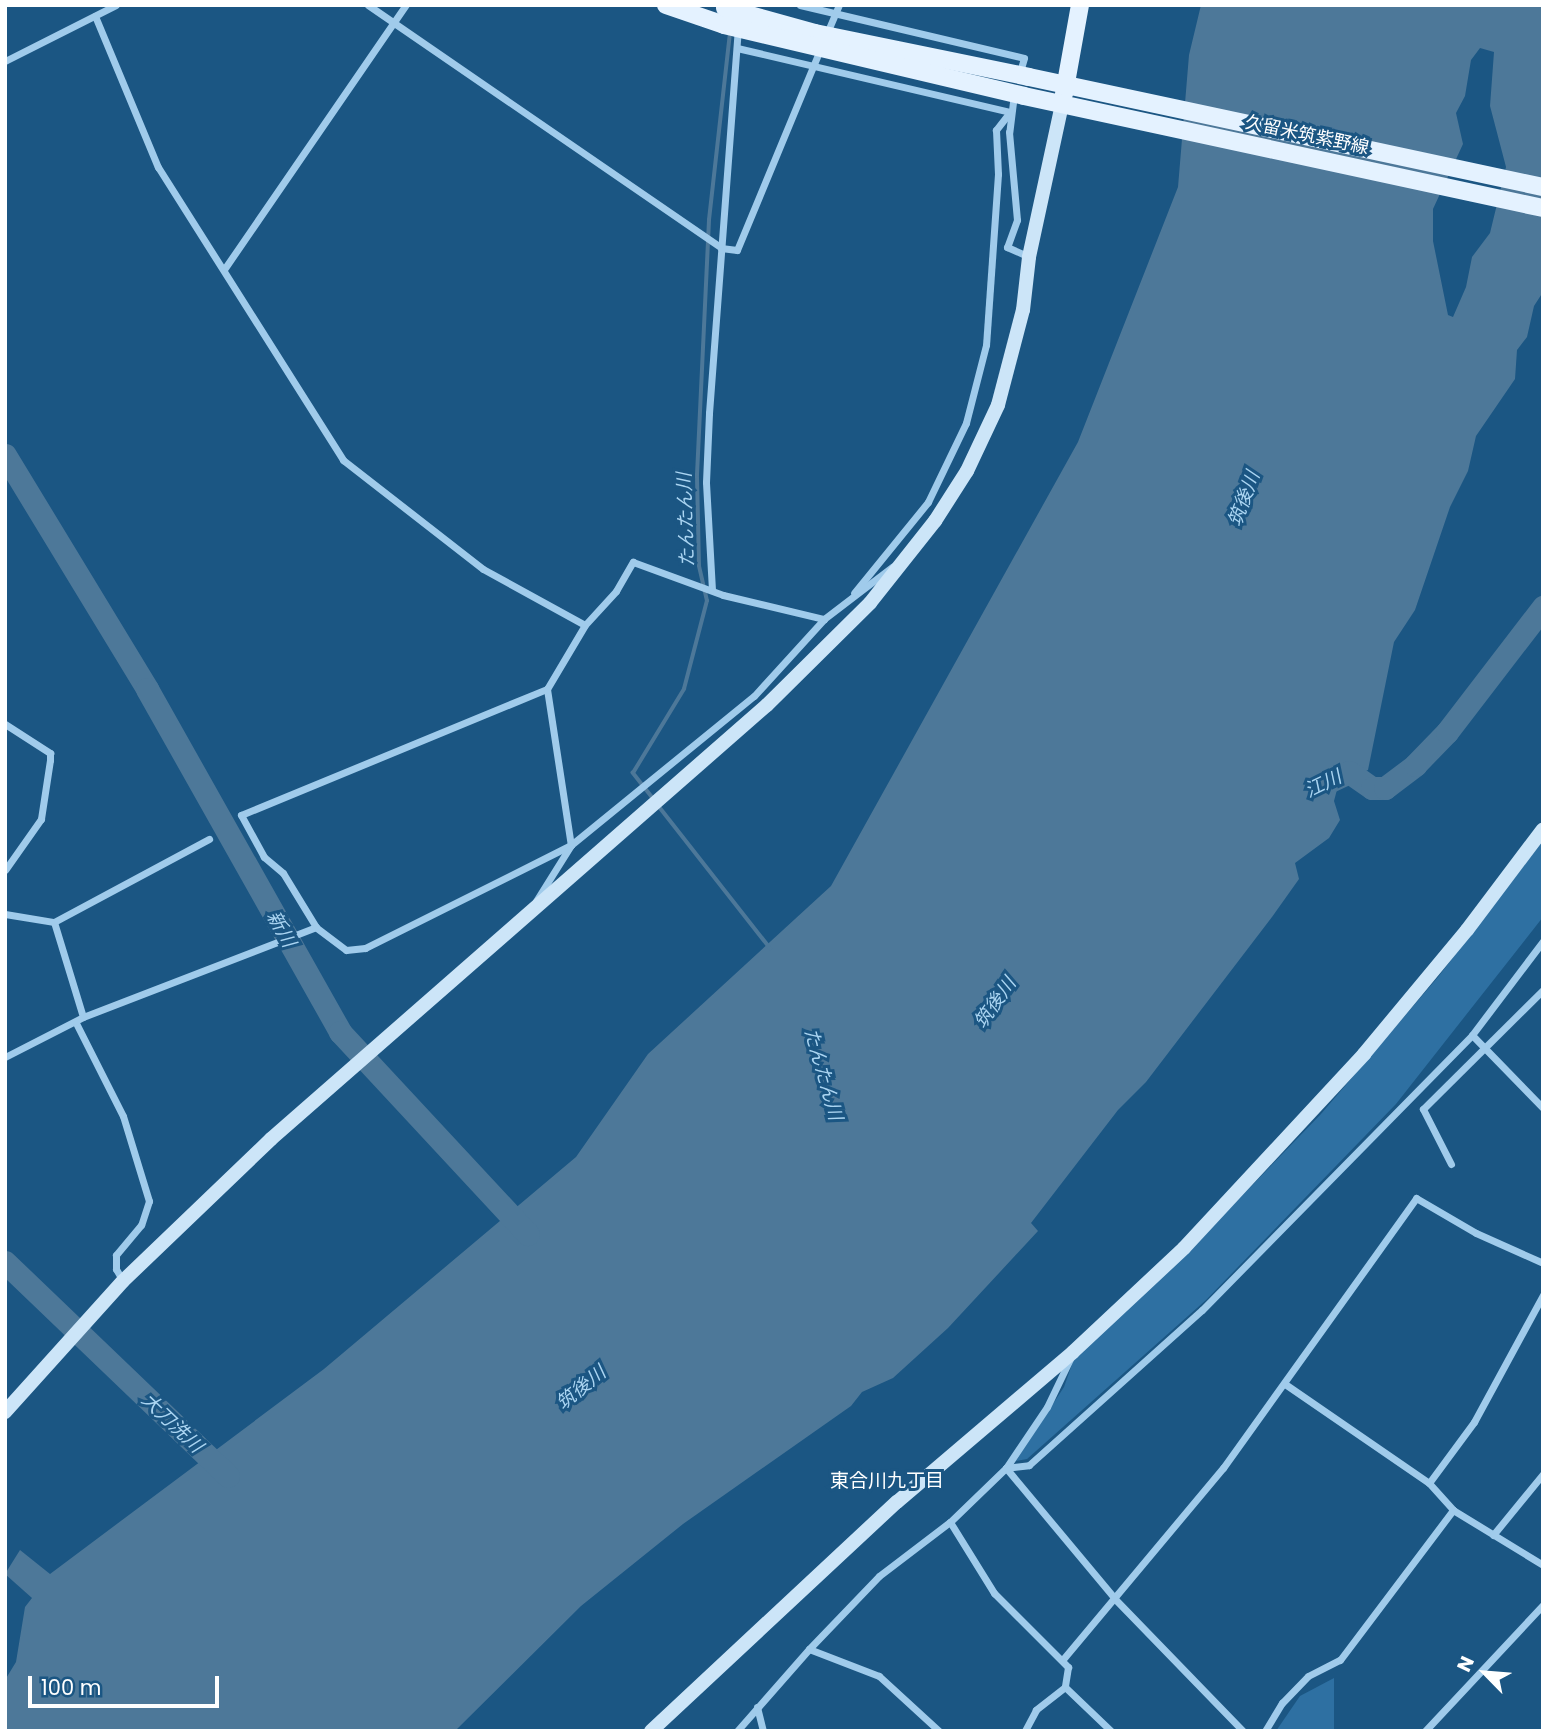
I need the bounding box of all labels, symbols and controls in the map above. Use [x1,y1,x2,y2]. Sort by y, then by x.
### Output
street label: 久留米筑紫野線 [1243,111,1371,159]
water label: 筑後川 [1224,468,1264,530]
water label: たんたん川 [673,472,699,568]
water label: 江川 [1301,765,1345,803]
water label: 新川 [262,907,300,951]
water label: 筑後川 [969,973,1021,1033]
water label: たんたん川 [799,1025,847,1123]
water label: 筑後川 [552,1361,610,1415]
water label: 大刀洗川 [137,1388,207,1458]
district label: 東合川九丁目 [830,1470,944,1492]
north arrow [1450,1638,1520,1708]
text: N [1450,1652,1481,1676]
scale bar [32,1662,222,1706]
text: 100 m [41,1673,101,1702]

